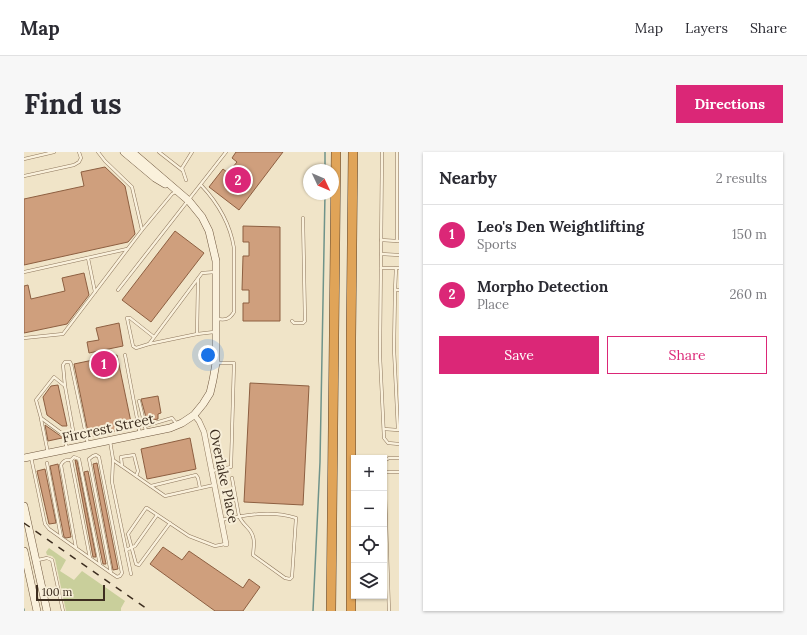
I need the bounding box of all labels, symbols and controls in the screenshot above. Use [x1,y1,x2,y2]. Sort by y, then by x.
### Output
text: Map [20,16,60,40]
text: Map [635,19,663,37]
text: Layers [685,19,728,37]
text: Share [750,19,787,37]
button: Directions [676,85,783,123]
text: Find us [24,86,122,122]
north arrow [303,164,339,200]
pin: 2 [225,165,251,195]
text: Nearby [439,167,497,189]
text: 2 results [716,170,767,187]
text: Leo's Den Weightlifting [477,217,644,236]
text: 1 [449,226,455,243]
text: 150 m [732,226,767,243]
text: Sports [477,236,516,253]
text: Morpho Detection [477,277,608,296]
text: 2 [449,286,455,303]
text: 260 m [729,286,767,303]
text: Place [477,296,509,313]
button: Save [439,336,599,374]
button: Share [607,336,767,374]
your location [198,345,218,365]
pin: 1 [91,349,117,379]
street label: Fircrest Street [60,409,156,447]
street label: Overlake Place [205,427,243,525]
map controls [351,455,387,599]
button: + [351,455,387,491]
button: − [351,491,387,527]
button: locate [351,527,387,563]
button: layers [351,563,387,599]
scale bar [36,583,105,602]
text: 100 m [42,585,72,599]

